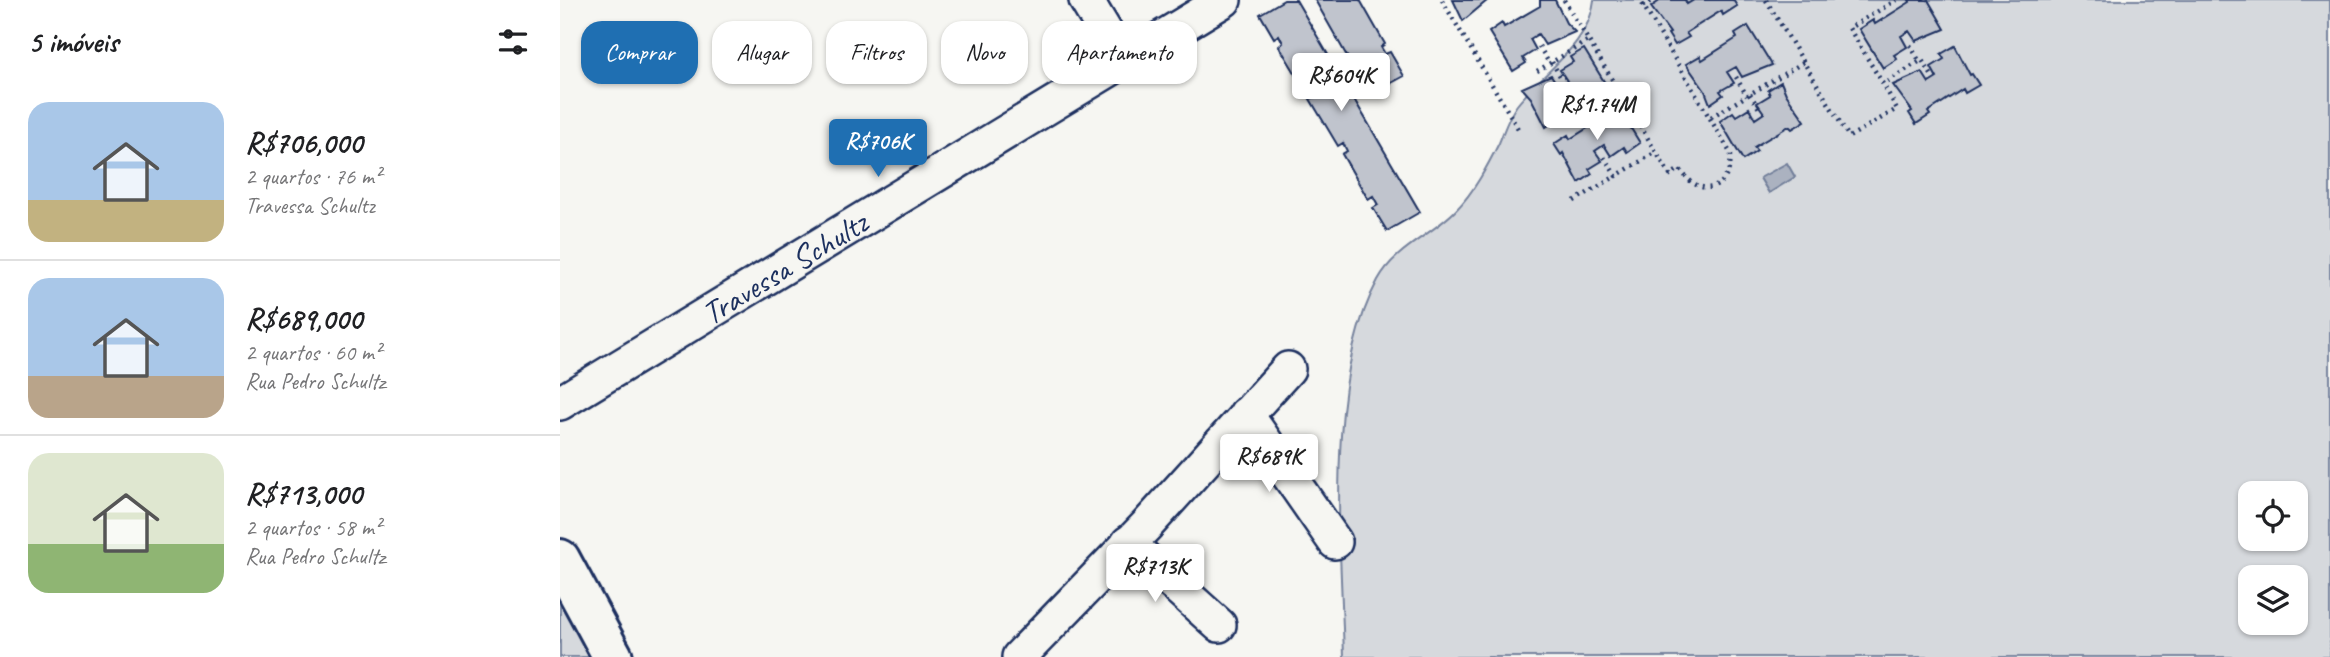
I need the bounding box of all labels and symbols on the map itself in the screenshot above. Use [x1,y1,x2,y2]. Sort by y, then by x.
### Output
pin: R$604K [1284,54,1398,113]
pin: R$1.74M [1532,82,1662,142]
pin: R$706K [821,120,935,179]
street label: Travessa Schultz [694,200,877,334]
pin: R$689K [1212,434,1326,494]
pin: R$713K [1098,544,1212,604]

